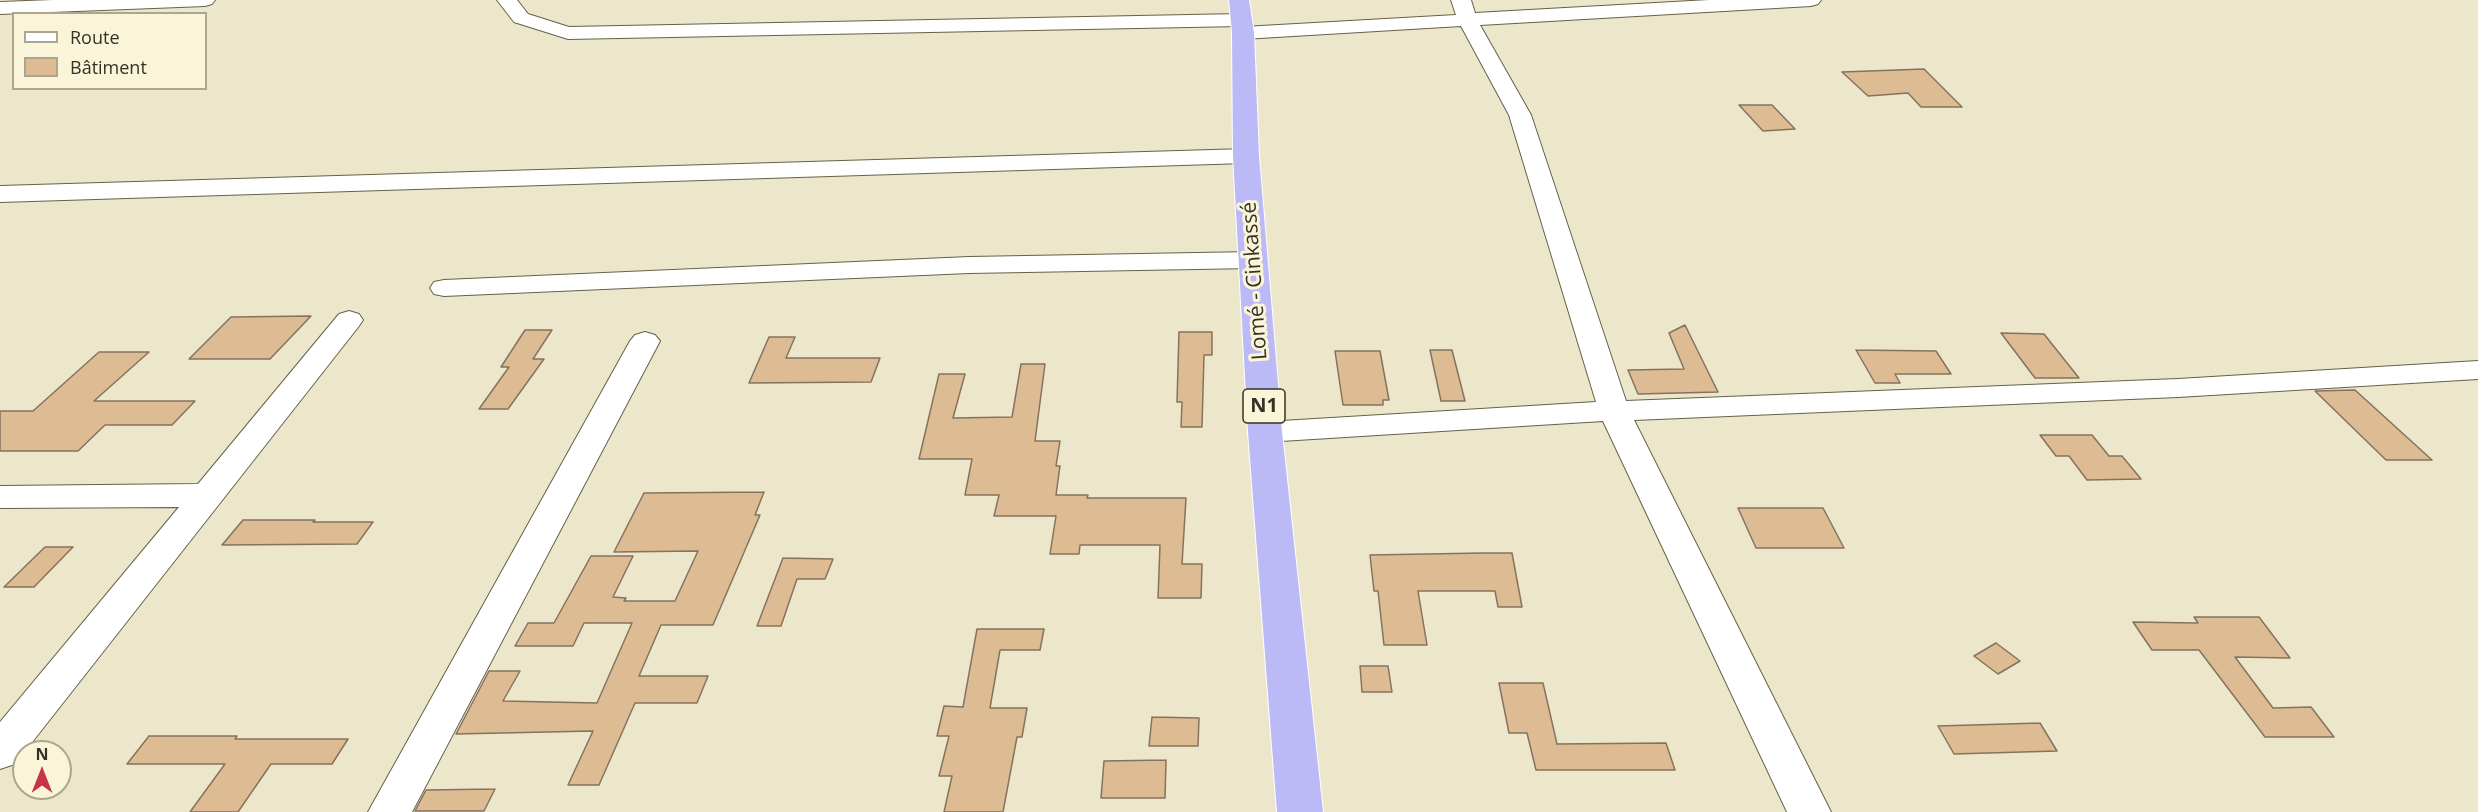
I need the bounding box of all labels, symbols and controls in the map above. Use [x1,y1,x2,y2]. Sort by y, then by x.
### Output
legend [12,12,207,90]
text: Route [70,25,120,49]
text: Bâtiment [70,55,147,79]
street label: Lomé - Cinkassé [1237,201,1273,361]
road number: N1 [1243,389,1285,423]
north arrow [12,740,72,800]
text: N [35,743,49,765]

